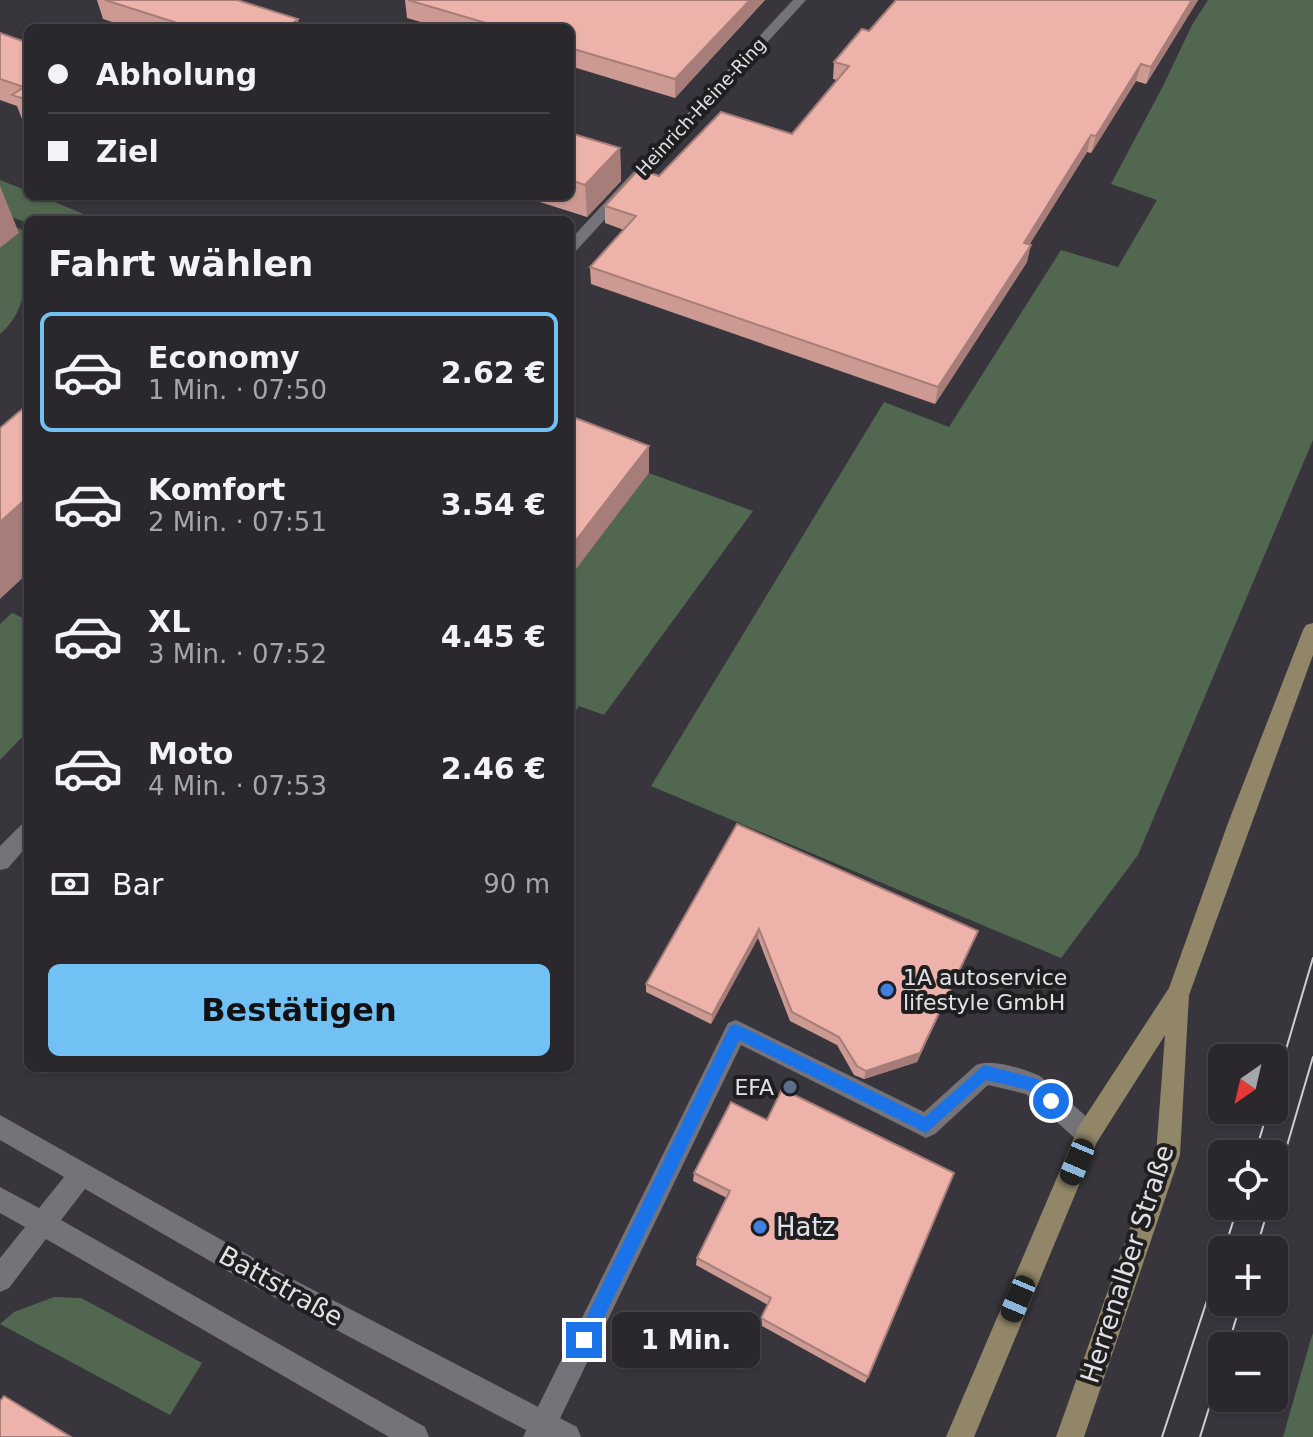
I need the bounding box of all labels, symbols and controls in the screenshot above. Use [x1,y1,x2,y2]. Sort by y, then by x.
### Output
street label: Heinrich-Heine-Ring [632,34,770,180]
text: Abholung [96,57,257,92]
text: Ziel [96,134,159,169]
text: Fahrt wählen [48,243,313,284]
icon: car [52,336,124,408]
text: Economy [148,340,300,375]
text: 2.62 € [441,355,546,390]
text: 1 Min. · 07:50 [148,375,327,405]
icon: car [52,468,124,540]
text: Komfort [148,472,285,507]
text: 3.54 € [441,487,546,522]
text: 2 Min. · 07:51 [148,507,327,537]
icon: car [52,600,124,672]
text: XL [148,604,190,639]
text: 4.45 € [441,619,546,654]
text: 3 Min. · 07:52 [148,639,327,669]
icon: car [52,732,124,804]
text: Moto [148,736,233,771]
text: 2.46 € [441,751,546,786]
text: 4 Min. · 07:53 [148,771,327,801]
icon: cash [48,862,92,906]
text: Bar [112,867,163,902]
text: 90 m [483,869,550,899]
button: Bestätigen [48,964,550,1056]
place label: 1A autoservice lifestyle GmbH [903,965,1067,1015]
marker: 1A autoservice lifestyle GmbH [878,981,896,999]
north arrow [1208,1044,1288,1124]
map controls [1208,1044,1288,1412]
place label: EFA [734,1075,774,1100]
marker: EFA [781,1078,799,1096]
route start [1033,1083,1069,1119]
car [1057,1135,1097,1189]
button: locate [1208,1140,1288,1220]
street label: Herrenalber Straße [1074,1141,1180,1387]
place label: Hatz [776,1212,835,1242]
marker: Hatz [751,1218,769,1236]
button: + [1208,1236,1288,1316]
street label: Battstraße [214,1240,348,1332]
car [998,1272,1038,1326]
callout: 1 Min. [612,1312,760,1368]
route end [566,1322,602,1358]
text: 1 Min. [641,1325,731,1355]
button: − [1208,1332,1288,1412]

